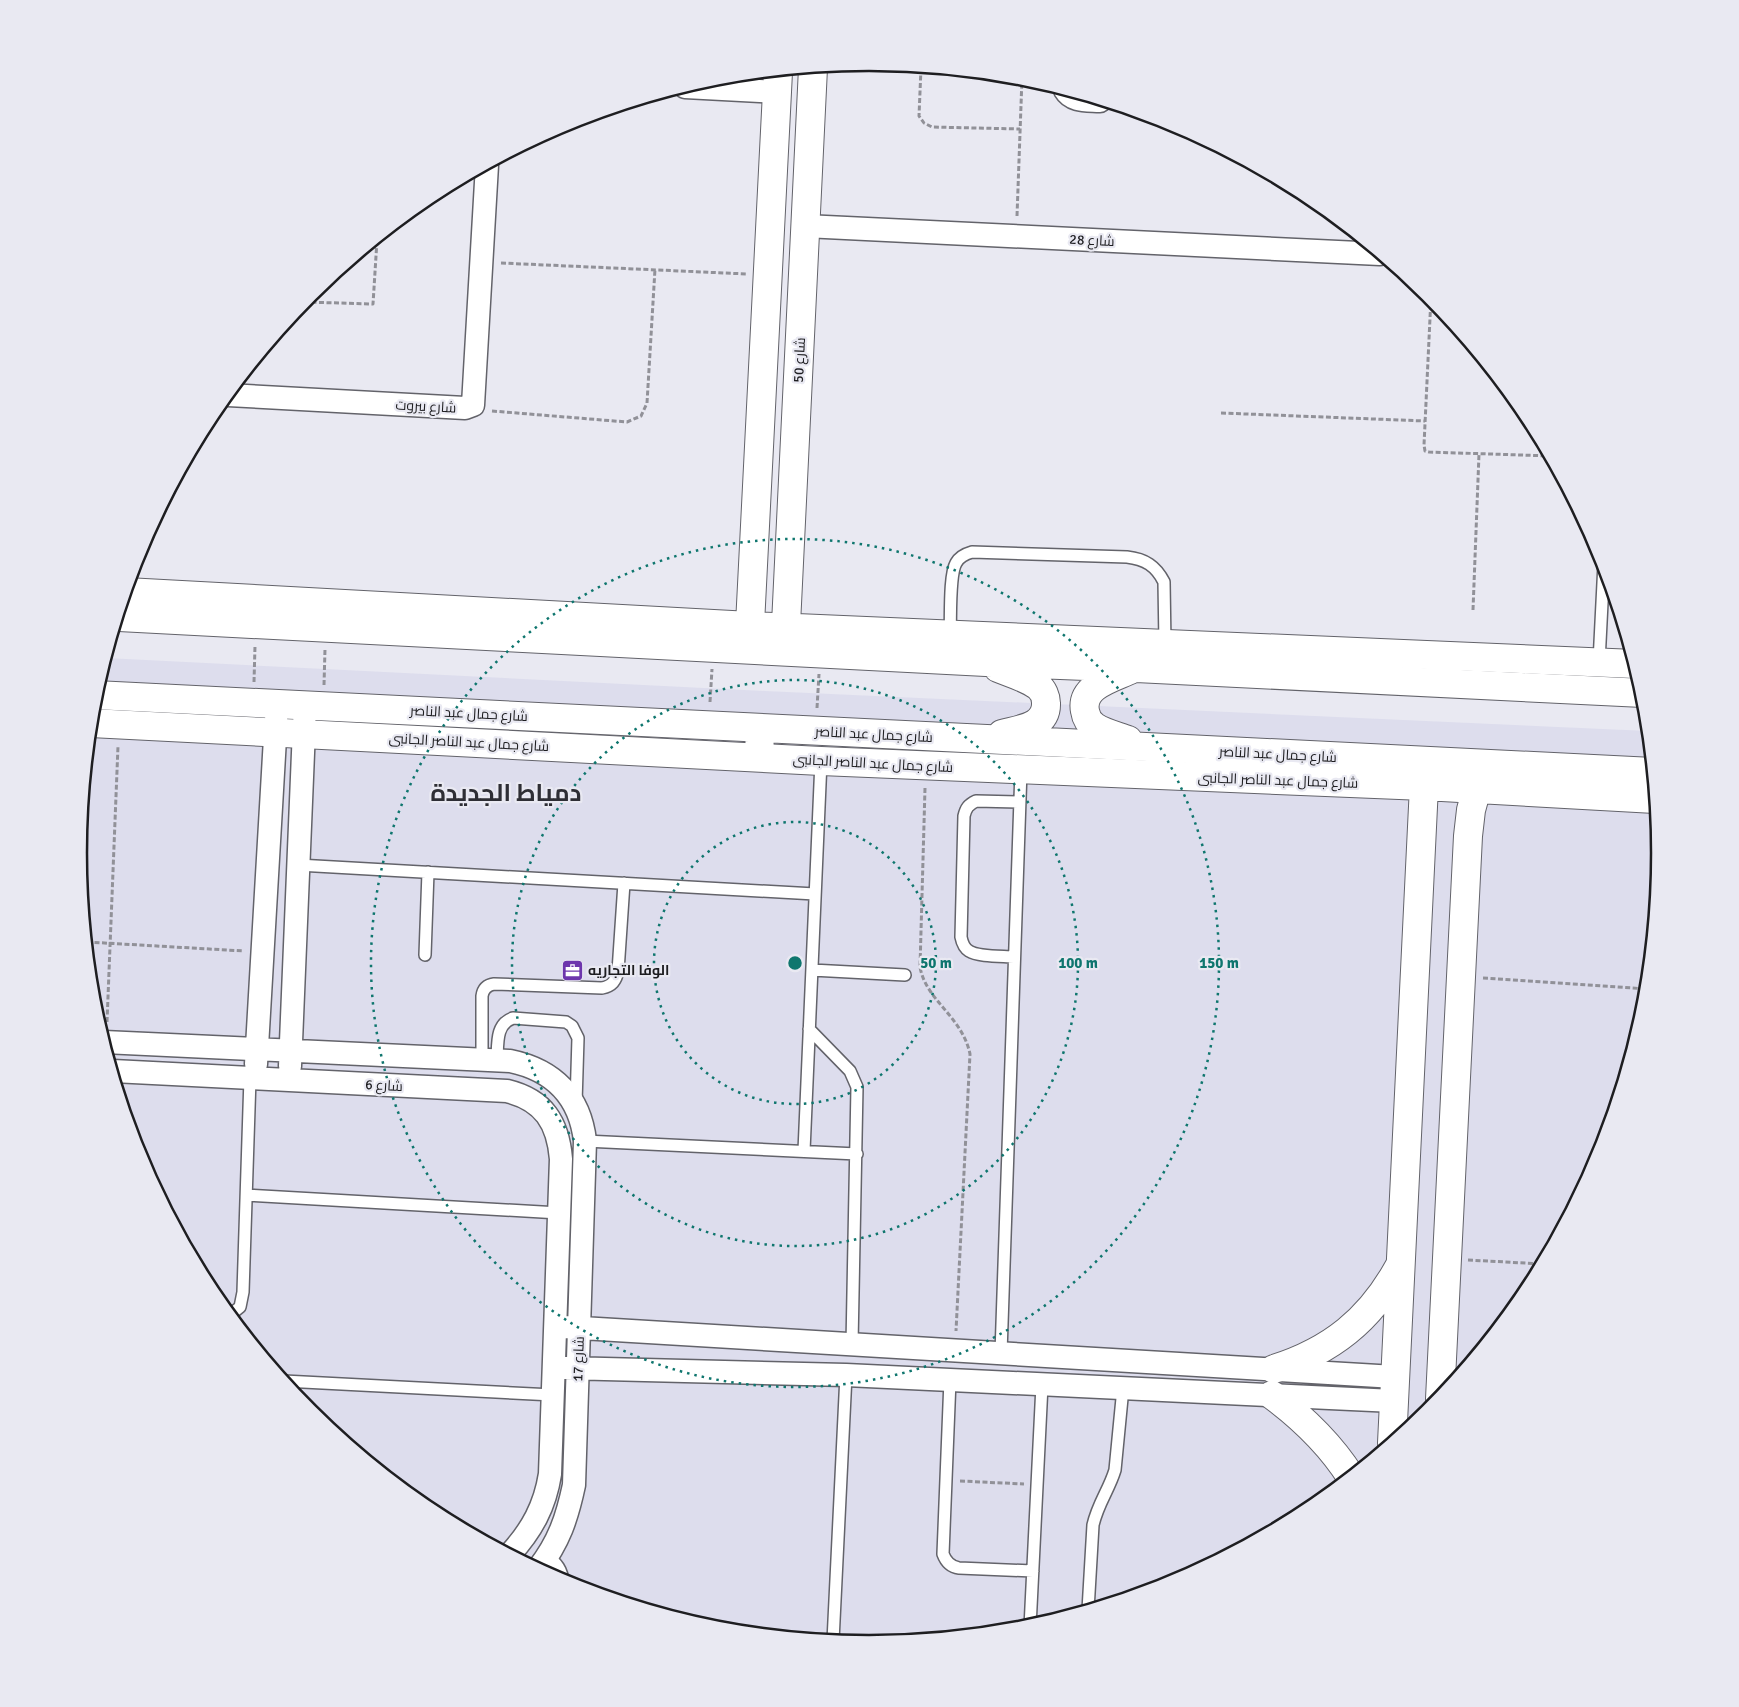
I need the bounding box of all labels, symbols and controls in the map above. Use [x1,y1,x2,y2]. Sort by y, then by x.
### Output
street label: شارع 28 [1069,231,1115,250]
street label: شارع 50 [790,337,809,383]
street label: شارع بيروت [395,396,457,417]
street label: شارع جمال عبد الناصر [409,702,528,725]
street label: شارع جمال عبد الناصر [814,723,933,746]
street label: شارع جمال عبد الناصر الجانبى [388,730,550,755]
street label: شارع جمال عبد الناصر [1218,743,1337,766]
street label: شارع جمال عبد الناصر الجانبى [792,751,954,776]
street label: شارع جمال عبد الناصر الجانبى [1197,769,1359,792]
district label: دمياط الجديدة [431,778,581,808]
centre of rings [786,954,804,972]
text: 50 m [920,954,952,972]
text: 100 m [1058,954,1098,972]
text: 150 m [1199,954,1239,972]
office icon: الوفا التجاريه [560,958,584,982]
place label: الوفا التجاريه [588,962,669,979]
street label: شارع 6 [365,1076,403,1095]
street label: شارع 17 [569,1336,588,1382]

